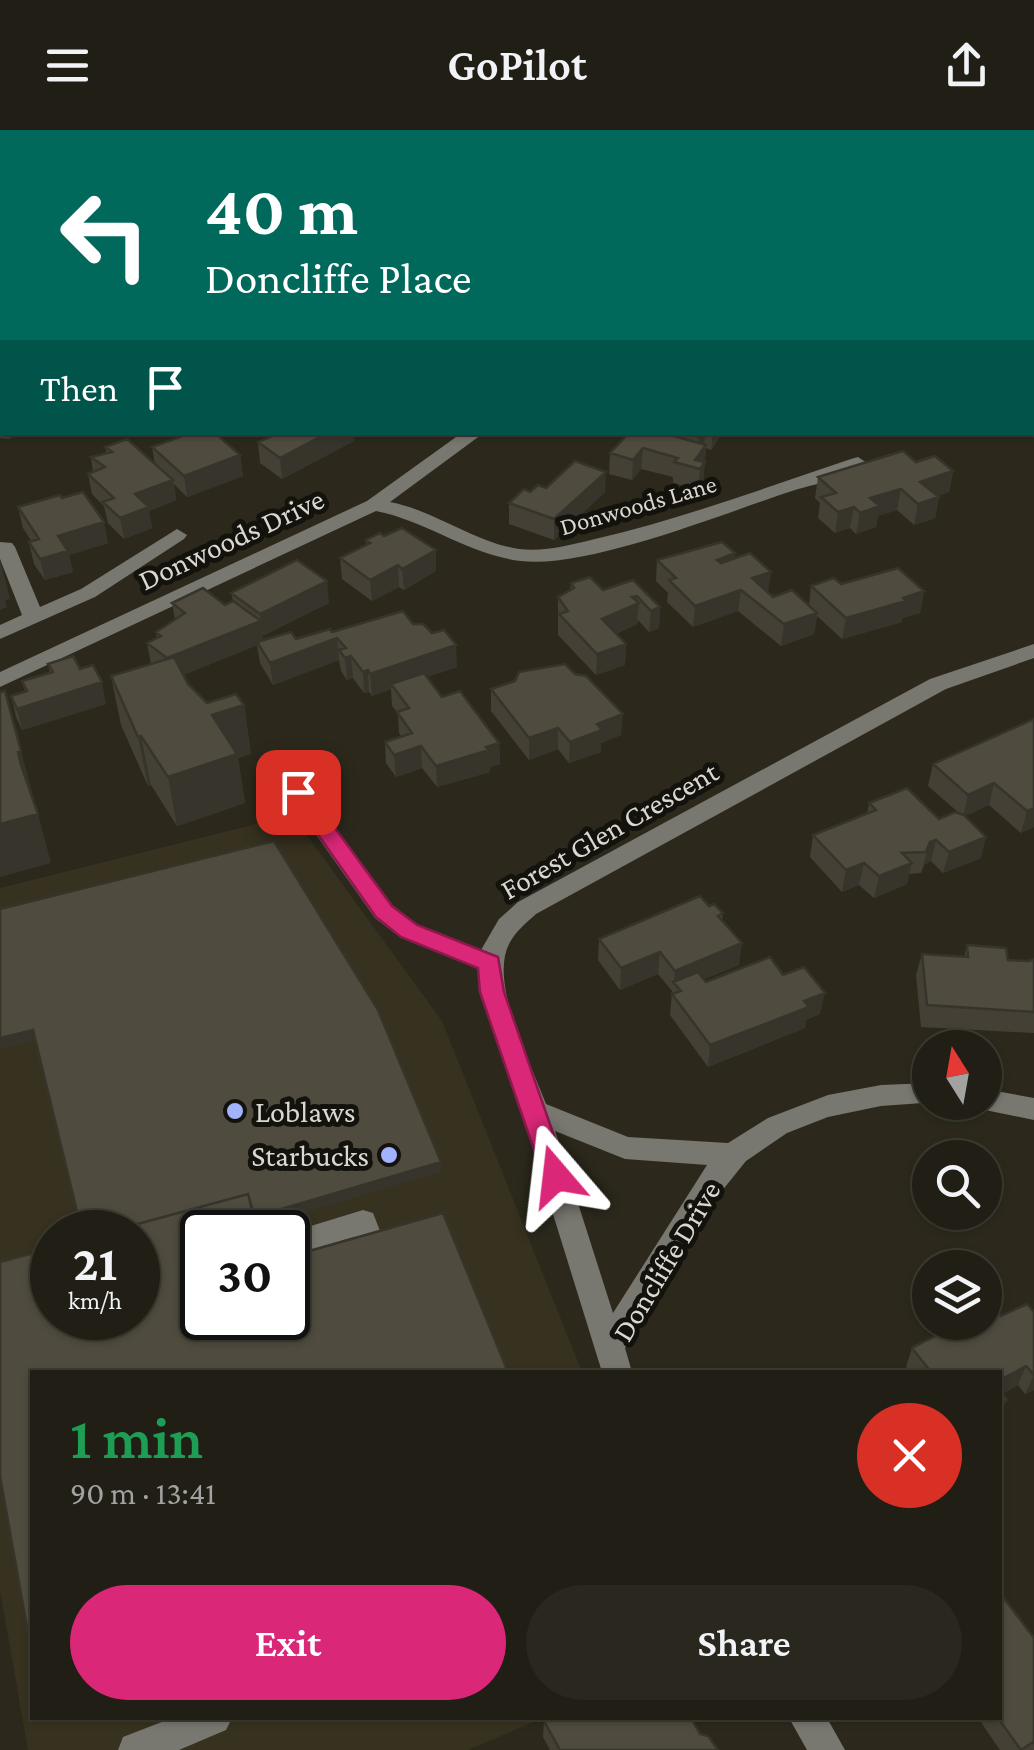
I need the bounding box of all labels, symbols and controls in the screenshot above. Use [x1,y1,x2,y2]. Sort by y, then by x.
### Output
icon: menu [40,38,95,93]
icon: share [939,38,994,93]
text: GoPilot [447,40,587,90]
icon: left [40,170,170,300]
text: 40 m [205,171,358,249]
text: Doncliffe Place [205,253,472,303]
icon: arrive [138,360,193,415]
text: Then [40,367,118,409]
street label: Donwoods Lane [557,470,719,540]
street label: Donwoods Drive [133,482,329,596]
pin [256,750,341,835]
street label: Forest Glen Crescent [494,754,724,906]
icon: arrive [271,765,326,820]
north arrow [912,1030,1002,1120]
map controls [912,1030,1002,1340]
place label: Loblaws [255,1095,356,1128]
marker: Loblaws [224,1100,246,1122]
position arrow [504,1124,608,1228]
place label: Starbucks [251,1139,369,1172]
button: search [912,1140,1002,1230]
marker: Starbucks [378,1144,400,1166]
street label: Doncliffe Drive [605,1175,727,1347]
speed limit sign: 30 [180,1210,310,1340]
text: 21 [73,1235,117,1291]
button: layers [912,1250,1002,1340]
text: km/h [68,1287,122,1314]
button: close [857,1403,962,1508]
text: 1 min [70,1404,203,1471]
text: 90 m · 13:41 [70,1475,216,1511]
button: Exit [70,1585,506,1700]
button: Share [526,1585,962,1700]

